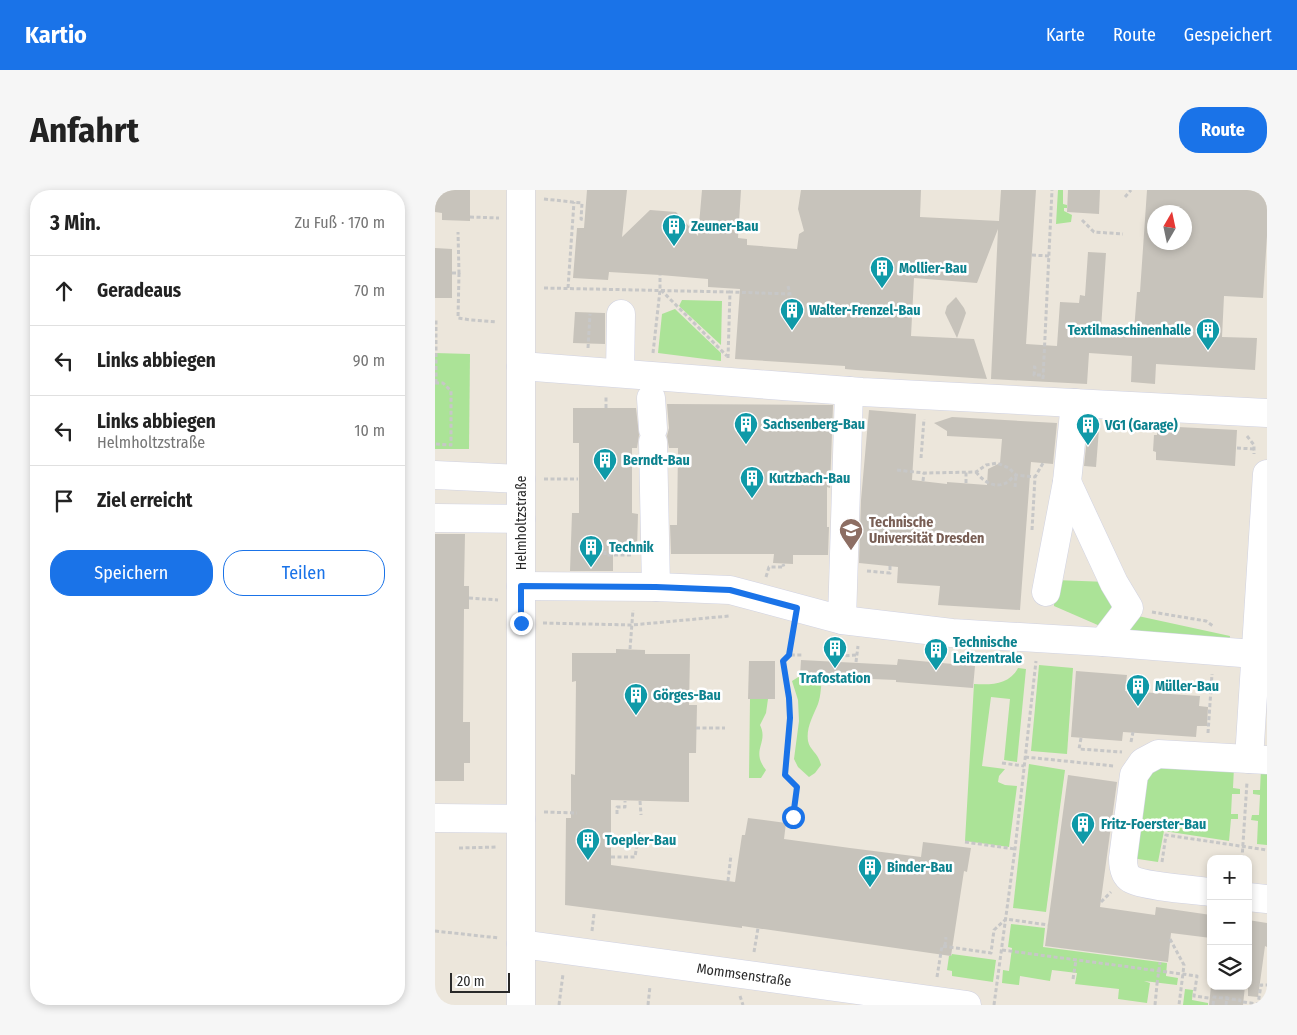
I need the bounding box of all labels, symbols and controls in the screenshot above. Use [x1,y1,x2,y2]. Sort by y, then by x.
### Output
text: Kartio [25,21,87,49]
text: Karte [1046,24,1085,46]
text: Route [1113,24,1156,46]
text: Gespeichert [1184,24,1272,46]
button: Route [1179,107,1267,153]
text: Anfahrt [30,109,139,151]
north arrow [1147,205,1192,250]
text: 3 Min. [50,210,101,236]
text: Zu Fuß · 170 m [294,213,385,232]
building icon: Zeuner-Bau [661,213,687,247]
place label: Zeuner-Bau [691,218,758,235]
building icon: Mollier-Bau [869,255,895,289]
place label: Mollier-Bau [899,260,967,277]
icon: ahead [50,277,78,305]
text: Geradeaus [97,279,181,302]
text: 70 m [354,281,385,300]
building icon: Walter-Frenzel-Bau [779,297,805,331]
place label: Walter-Frenzel-Bau [809,302,920,319]
building icon: Textilmaschinenhalle [1195,317,1221,351]
place label: Textilmaschinenhalle [1068,322,1191,339]
icon: left [50,347,78,375]
text: Links abbiegen [97,349,216,372]
text: 90 m [353,351,385,370]
text: Links abbiegen [97,410,216,433]
building icon: Sachsenberg-Bau [733,411,759,445]
building icon: VG1 (Garage) [1075,412,1101,446]
place label: Sachsenberg-Bau [763,416,865,433]
icon: left [50,417,78,445]
place label: VG1 (Garage) [1104,417,1178,434]
text: 10 m [354,421,385,440]
text: Helmholtzstraße [97,433,205,452]
building icon: Berndt-Bau [592,447,618,481]
place label: Berndt-Bau [623,452,690,469]
building icon: Kutzbach-Bau [739,465,765,499]
place label: Kutzbach-Bau [769,470,850,487]
street label: Helmholtzstraße [513,476,530,570]
icon: arrive [50,487,78,515]
text: Ziel erreicht [97,489,193,512]
place label: Technische Universität Dresden [869,514,984,547]
school or university icon: Technische Universität Dresden [838,517,864,551]
building icon: Technik [578,534,604,568]
place label: Technik [609,539,655,556]
button: Speichern [50,550,213,596]
button: Teilen [223,550,385,596]
route end [510,612,533,635]
place label: Technische Leitzentrale [953,634,1022,667]
building icon: Trafostation [822,635,848,669]
building icon: Technische Leitzentrale [923,637,949,671]
place label: Trafostation [799,670,871,687]
building icon: Müller-Bau [1125,673,1151,707]
place label: Müller-Bau [1155,678,1219,695]
building icon: Görges-Bau [623,682,649,716]
place label: Görges-Bau [653,687,721,704]
route start [782,806,805,829]
building icon: Fritz-Foerster-Bau [1070,811,1096,845]
place label: Fritz-Foerster-Bau [1101,816,1206,833]
building icon: Toepler-Bau [575,827,601,861]
place label: Toepler-Bau [605,832,676,849]
building icon: Binder-Bau [857,854,883,888]
map controls [1207,855,1252,990]
button: + [1207,855,1252,900]
place label: Binder-Bau [887,859,953,876]
button: − [1207,900,1252,945]
button: layers [1207,945,1252,990]
street label: Mommsenstraße [696,960,792,990]
scale bar [450,970,510,993]
text: 20 m [457,973,485,990]

